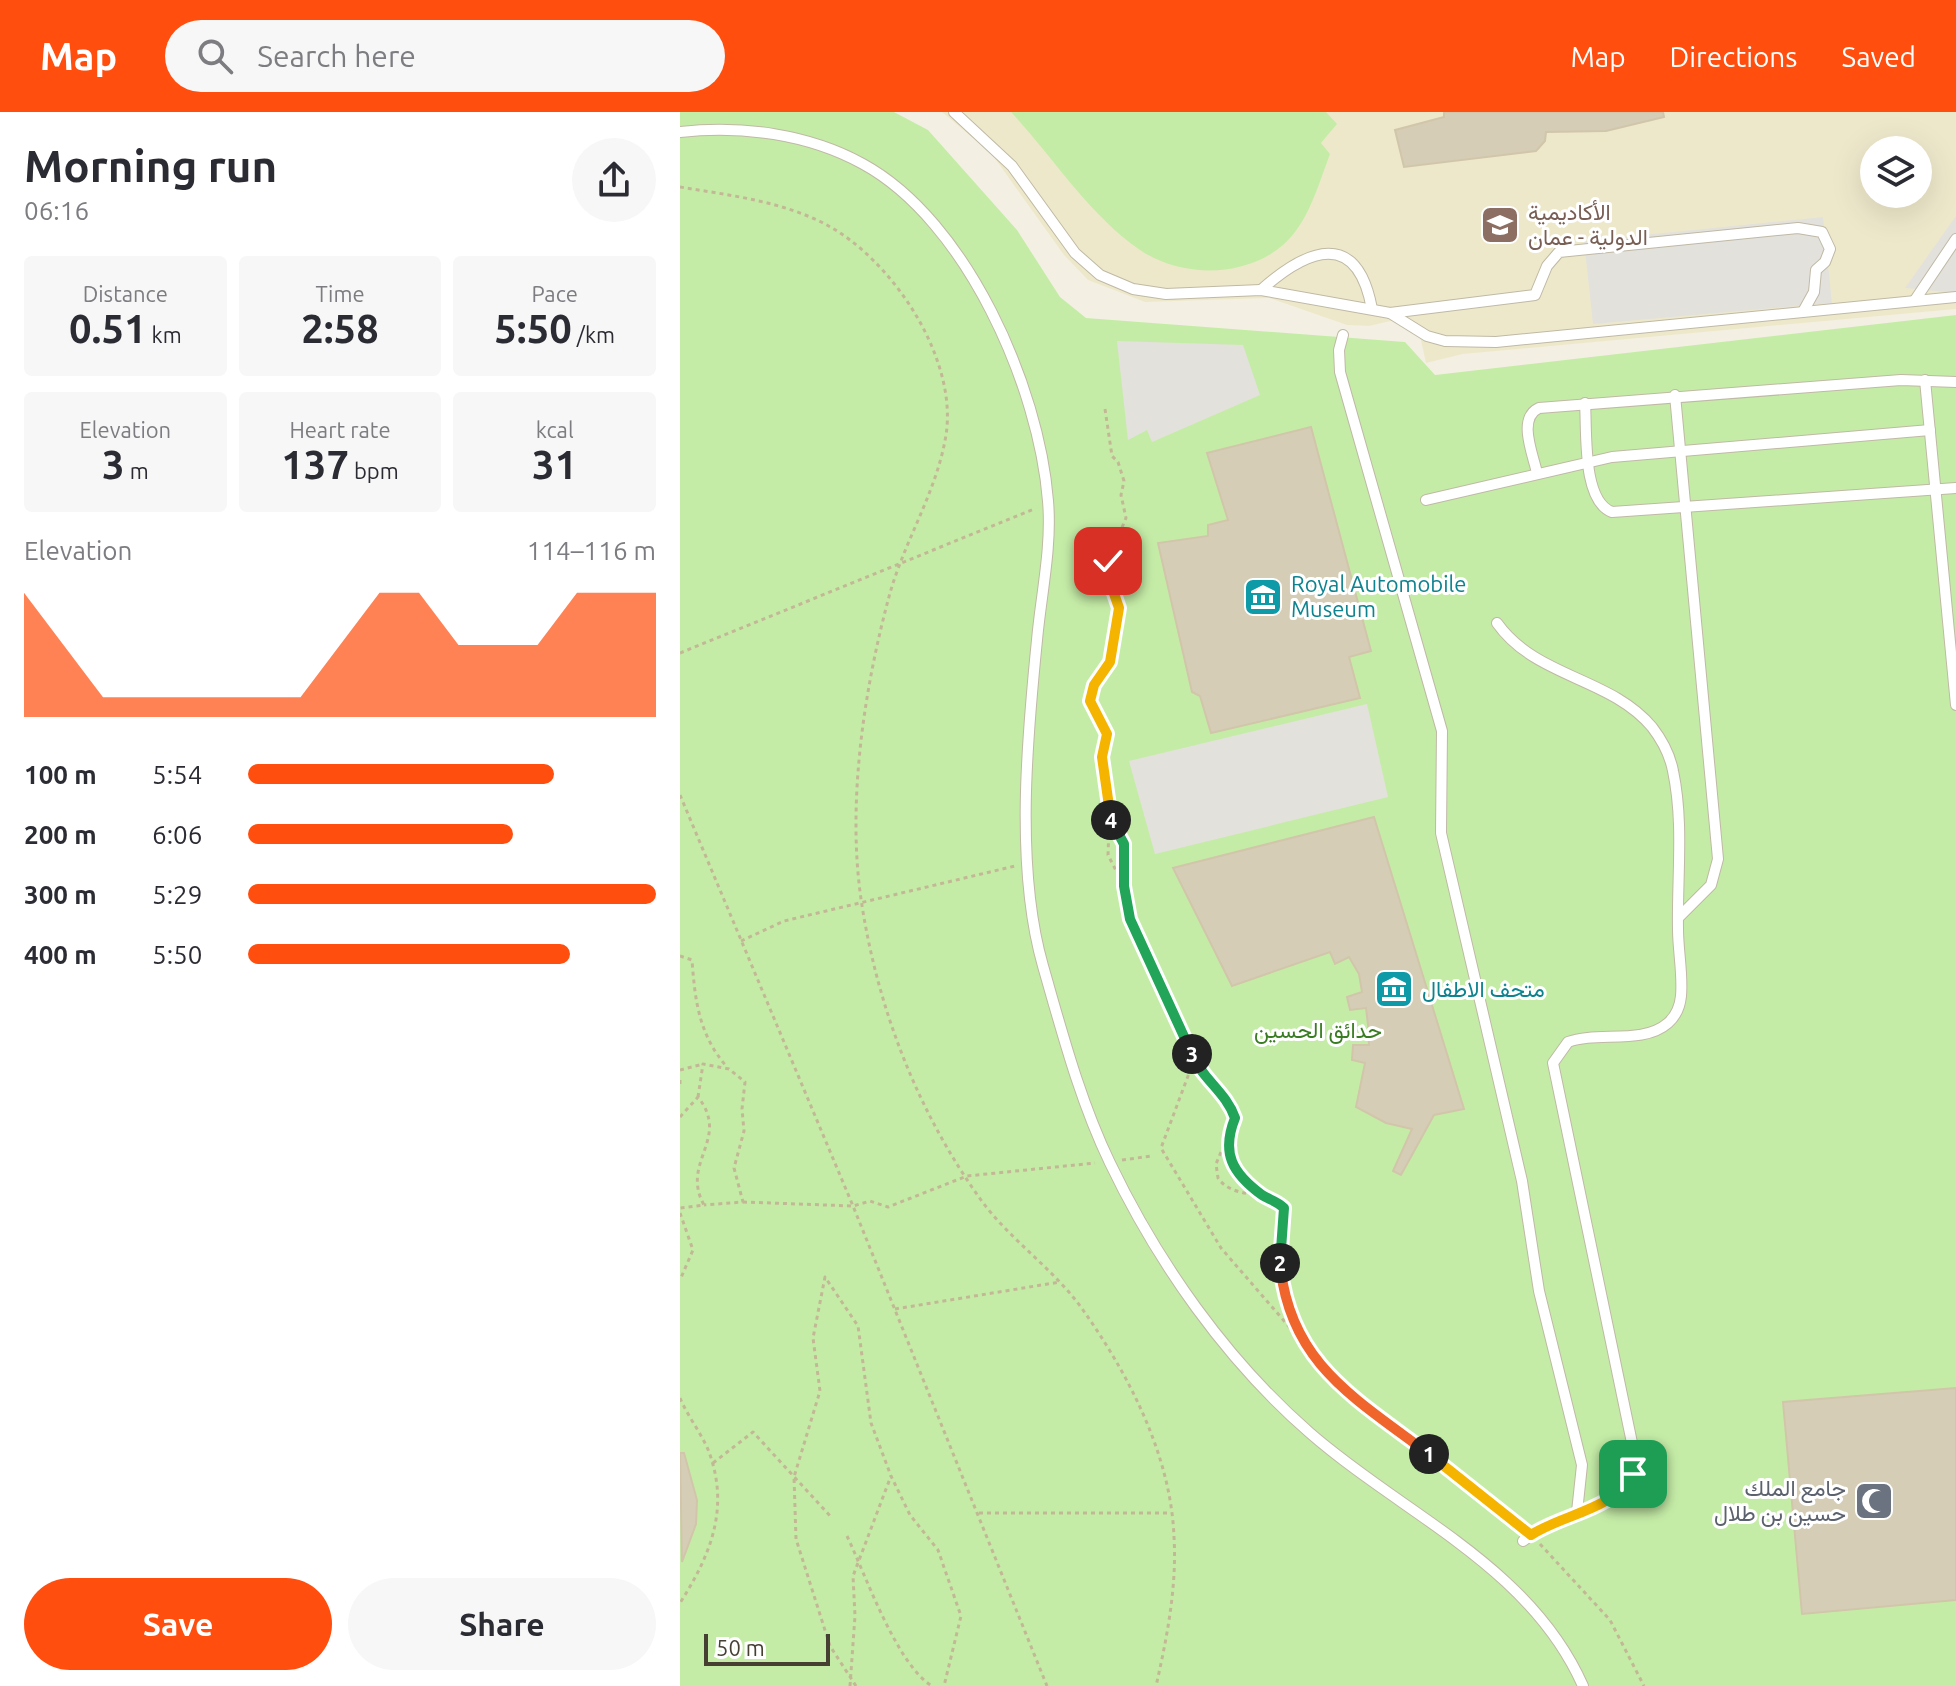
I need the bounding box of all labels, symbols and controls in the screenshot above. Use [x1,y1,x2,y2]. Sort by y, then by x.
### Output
search box [165,20,725,92]
icon: search [193,34,237,78]
text: Map [40,35,117,77]
text: Search here [257,39,416,73]
text: Map [1570,41,1626,72]
text: Directions [1670,41,1797,72]
text: Saved [1841,41,1916,72]
map controls [1860,136,1932,208]
button: layers [1860,136,1932,208]
button: share [572,138,656,222]
text: Morning run [24,141,277,190]
text: 06:16 [24,196,89,225]
place label: الأكاديمية الدولية - عمان [1528,199,1648,251]
school or university icon: الأكاديمية الدولية - عمان [1479,204,1521,246]
text: Distance [83,281,168,306]
text: Time [315,281,365,306]
text: Pace [531,281,578,306]
text: 0.51 [69,306,147,351]
text: 2:58 [301,306,379,351]
text: 5:50 [494,306,572,351]
text: km [147,322,182,347]
text: /km [572,322,615,347]
text: Elevation [79,417,171,442]
text: Heart rate [289,417,391,442]
text: kcal [536,417,574,442]
text: 3 [102,442,125,487]
text: 137 [281,442,349,487]
text: 31 [532,442,577,487]
text: m [125,458,149,483]
text: bpm [349,458,399,483]
pin [1074,527,1142,595]
text: Elevation [24,536,132,565]
text: 114–116 m [527,536,656,565]
icon: check [1086,539,1130,583]
place label: Royal Automobile Museum [1291,571,1467,621]
museum icon: Royal Automobile Museum [1242,576,1284,618]
text: 100 m [24,760,97,789]
text: 5:54 [152,760,202,789]
pin: 4 [1091,800,1131,840]
text: 4 [1105,807,1117,832]
text: 200 m [24,820,97,849]
text: 6:06 [152,820,202,849]
text: 300 m [24,880,97,909]
text: 5:29 [152,880,202,909]
text: 400 m [24,940,97,969]
text: 5:50 [152,940,202,969]
museum icon: متحف الاطفال [1373,968,1415,1010]
place label: متحف الاطفال [1422,976,1545,1002]
park label: حدائق الحسين [1254,1017,1382,1044]
pin: 3 [1172,1034,1212,1074]
text: 3 [1186,1041,1198,1066]
pin: 2 [1260,1243,1300,1283]
text: 2 [1274,1250,1286,1275]
pin: 1 [1409,1434,1449,1474]
pin [1599,1440,1667,1508]
text: 1 [1423,1441,1435,1466]
icon: arrive [1611,1452,1655,1496]
place label: جامع الملك حسين بن طلال [1714,1475,1846,1527]
mosque icon: جامع الملك حسين بن طلال [1853,1480,1895,1522]
button: Save [24,1578,332,1670]
button: Share [348,1578,656,1670]
scale bar [704,1630,830,1666]
text: 50 m [716,1635,765,1660]

